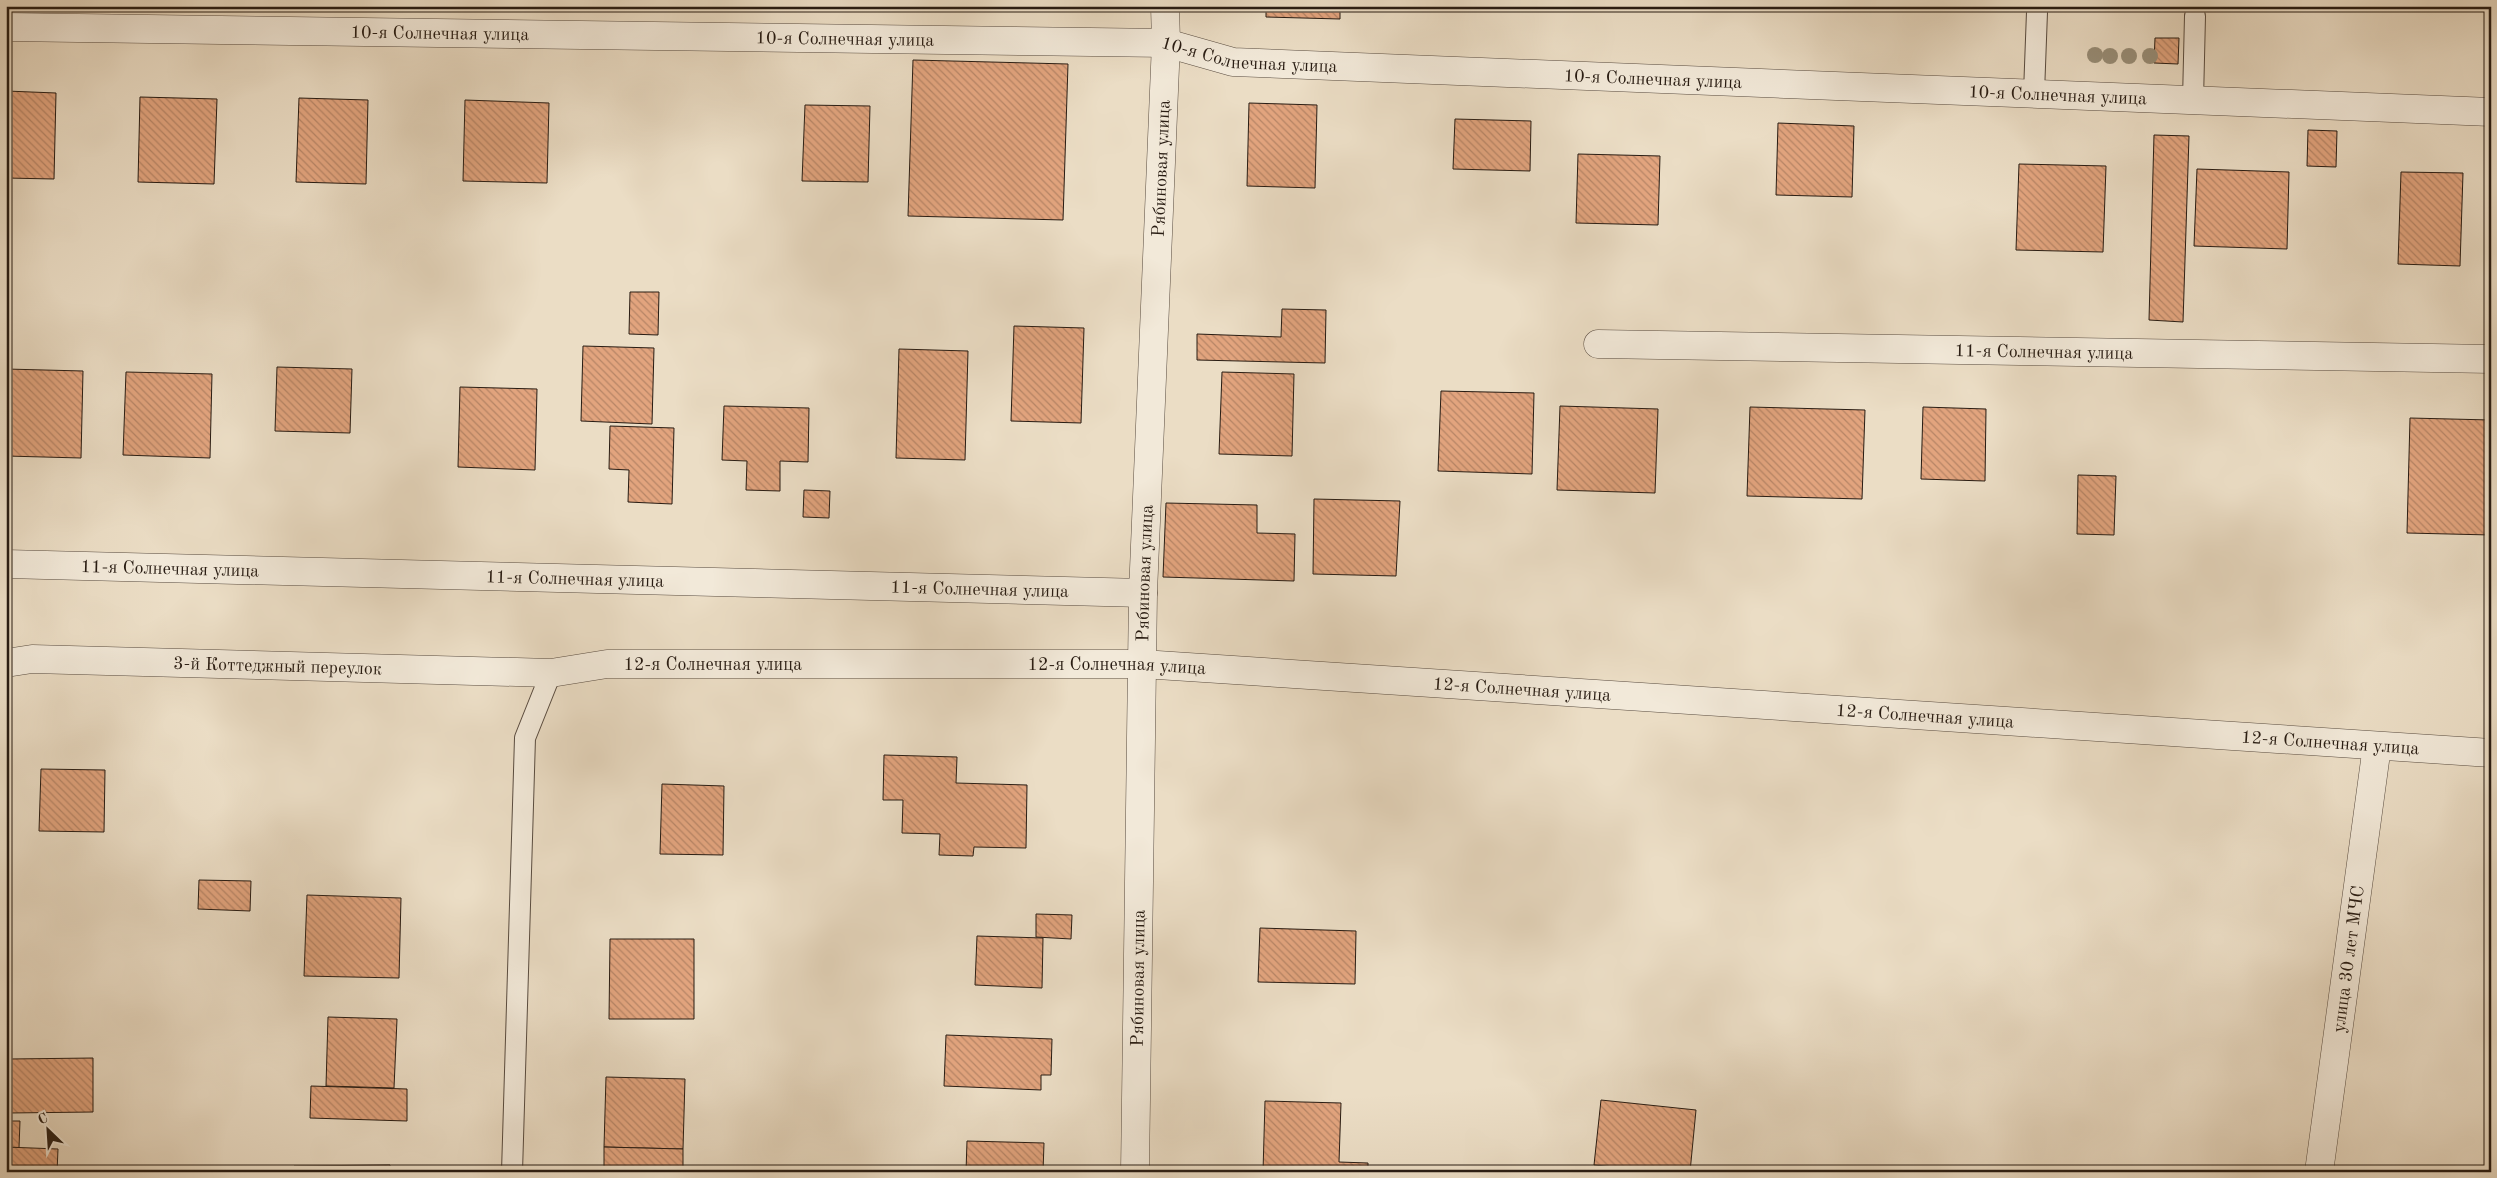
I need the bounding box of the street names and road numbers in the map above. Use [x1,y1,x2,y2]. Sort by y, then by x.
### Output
street label: 10-я Солнечная улица [351,24,529,44]
street label: 10-я Солнечная улица [756,29,934,50]
street label: 10-я Солнечная улица [1159,34,1338,76]
street label: 10-я Солнечная улица [1563,67,1743,92]
street label: 10-я Солнечная улица [1968,83,2147,108]
street label: Рябиновая улица [1150,99,1174,237]
street label: 11-я Солнечная улица [1955,342,2133,363]
street label: Рябиновая улица [1134,504,1157,642]
street label: 11-я Солнечная улица [80,558,259,580]
street label: 11-я Солнечная улица [485,568,664,591]
street label: 11-я Солнечная улица [890,579,1069,601]
street label: 3-й Коттеджный переулок [173,655,382,678]
street label: 12-я Солнечная улица [624,656,802,674]
street label: 12-я Солнечная улица [1028,656,1207,678]
street label: 12-я Солнечная улица [1432,675,1612,705]
street label: 12-я Солнечная улица [1835,702,2015,732]
street label: 12-я Солнечная улица [2240,729,2420,758]
street label: улица 30 лет МЧС [2330,884,2368,1034]
street label: Рябиновая улица [1129,909,1149,1047]

